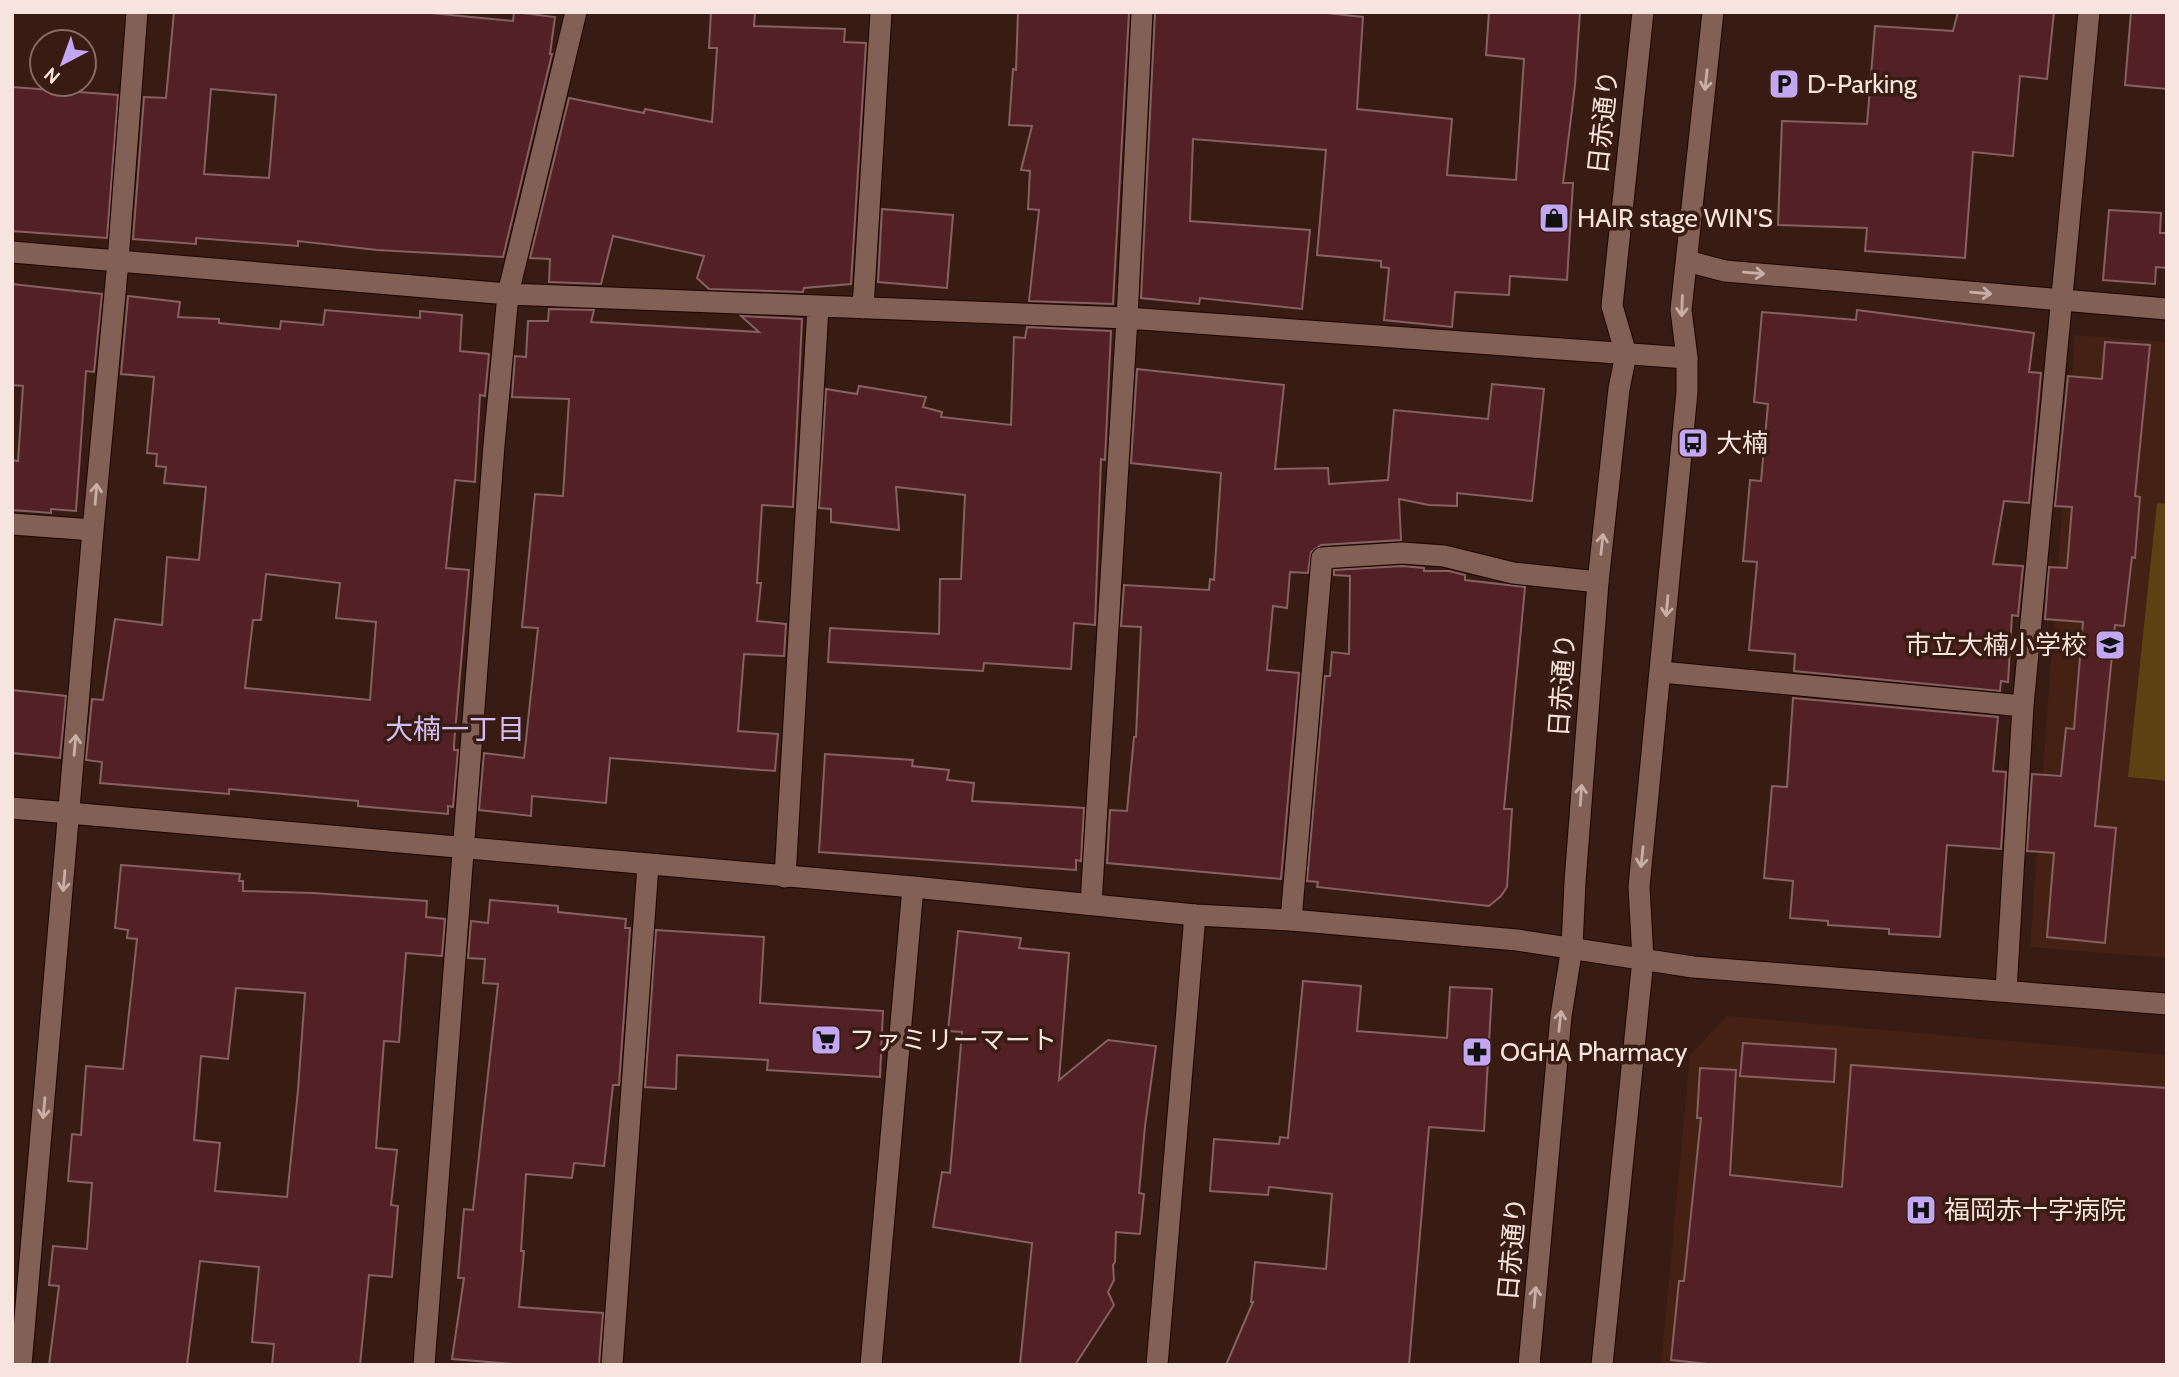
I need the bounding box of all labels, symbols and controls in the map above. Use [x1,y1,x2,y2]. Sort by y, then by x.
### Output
north arrow [28,28,98,98]
text: N [40,62,65,89]
parking icon: D-Parking [1767,67,1801,101]
one-way arrow [1699,68,1712,91]
place label: D-Parking [1807,68,1918,100]
street label: 日赤通り [1582,69,1624,175]
shop icon: HAIR stage WIN'S [1537,201,1571,235]
place label: HAIR stage WIN'S [1577,202,1773,234]
one-way arrow [1743,267,1765,280]
one-way arrow [1969,287,1992,300]
one-way arrow [1676,294,1689,317]
bus stop icon: 大楠 [1676,426,1710,460]
place label: 大楠 [1716,427,1768,459]
one-way arrow [90,483,103,506]
one-way arrow [1596,533,1609,556]
one-way arrow [1660,594,1673,617]
school or university icon: 市立大楠小学校 [2093,628,2127,662]
place label: 市立大楠小学校 [1905,629,2087,661]
street label: 日赤通り [1542,632,1582,738]
district label: 大楠一丁目 [385,712,525,746]
one-way arrow [69,734,82,757]
one-way arrow [1575,784,1588,807]
one-way arrow [1635,845,1648,867]
one-way arrow [57,869,70,892]
one-way arrow [1554,1011,1567,1033]
supermarket icon: ファミリーマート [809,1023,843,1057]
place label: ファミリーマート [849,1024,1057,1056]
pharmacy icon: OGHA Pharmacy [1460,1035,1494,1069]
place label: OGHA Pharmacy [1500,1036,1687,1068]
one-way arrow [37,1096,50,1119]
hospital icon: 福岡赤十字病院 [1904,1193,1938,1227]
place label: 福岡赤十字病院 [1944,1194,2126,1226]
street label: 日赤通り [1492,1196,1532,1302]
one-way arrow [1529,1286,1542,1309]

